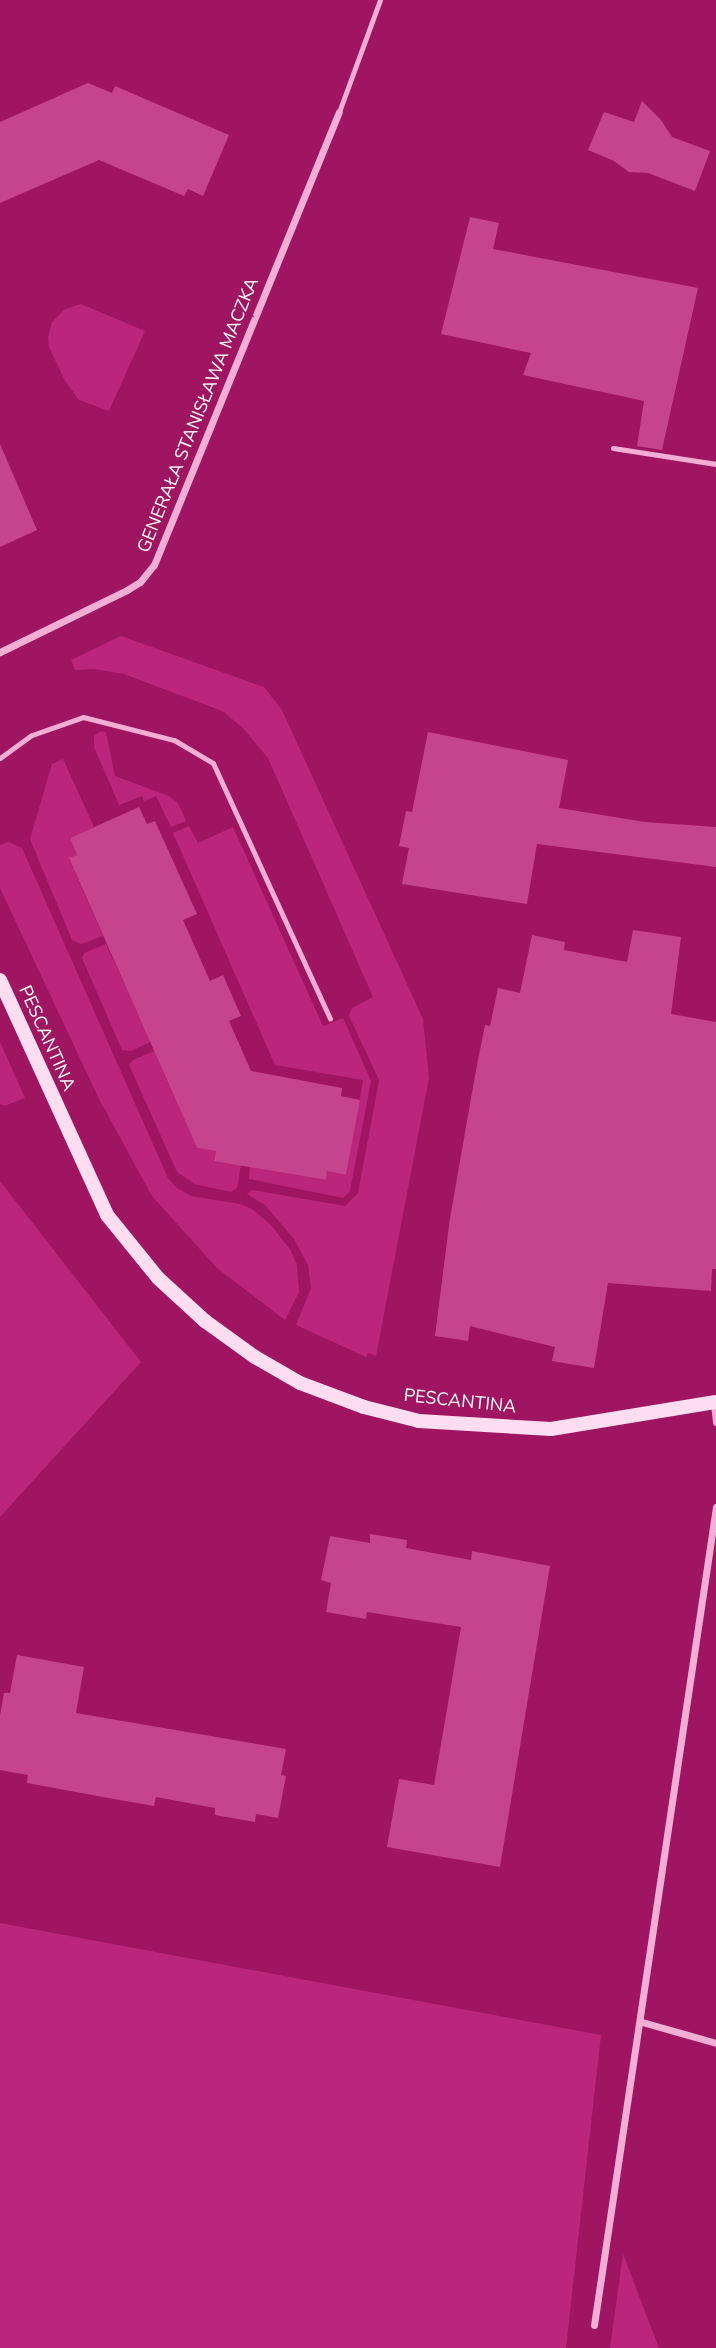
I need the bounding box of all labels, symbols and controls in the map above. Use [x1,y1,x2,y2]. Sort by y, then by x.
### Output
street label: GENERAŁA STANISŁAWA MACZKA [133,274,263,556]
street label: PESCANTINA [14,982,80,1094]
street label: PESCANTINA [403,1384,517,1418]

